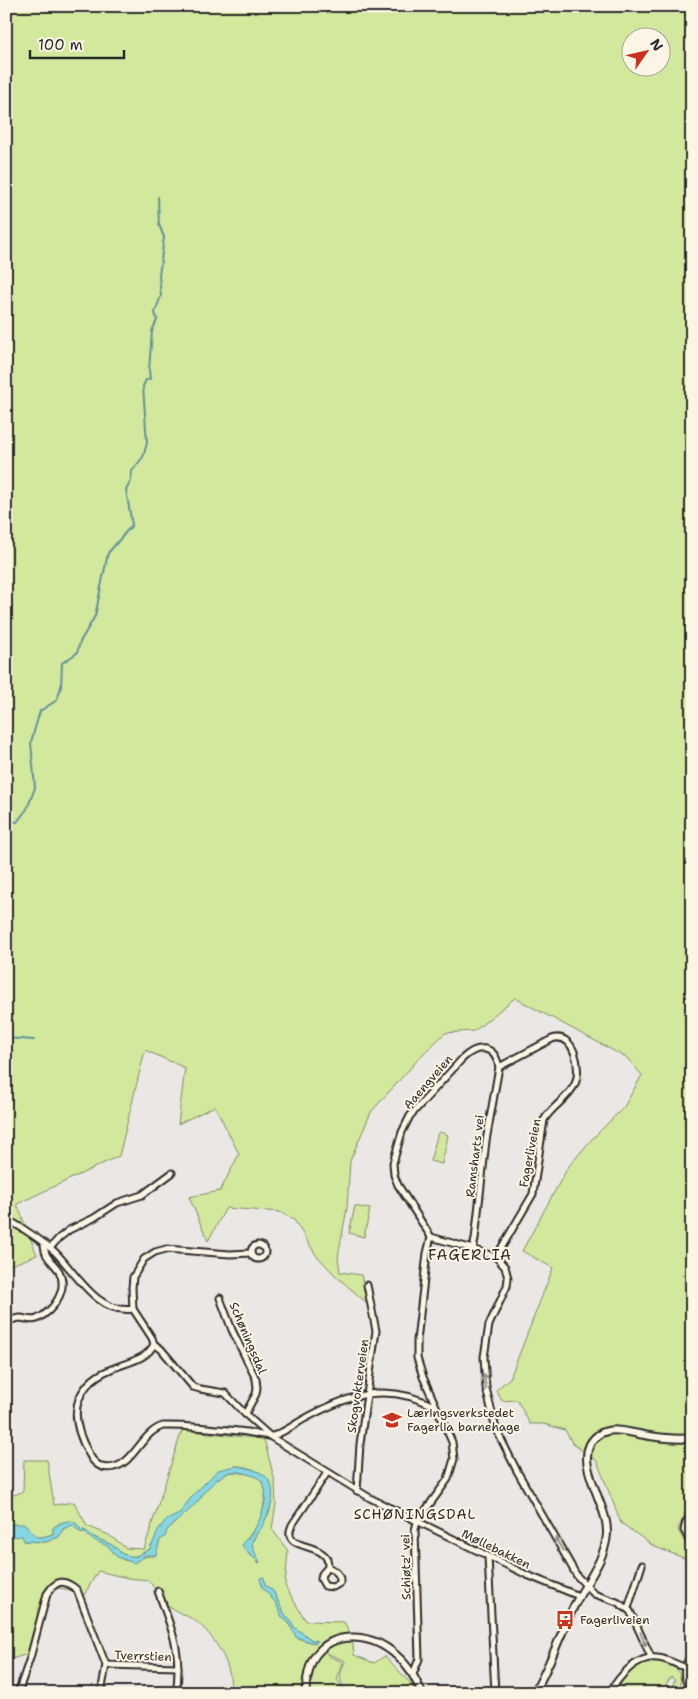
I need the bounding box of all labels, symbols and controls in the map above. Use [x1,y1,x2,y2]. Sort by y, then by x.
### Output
scale bar [30,28,124,60]
north arrow [620,28,670,78]
text: 100 m [38,35,83,55]
text: N [646,35,667,54]
street label: Aaengveien [400,1051,456,1113]
street label: Ramsharts vei [462,1114,488,1198]
street label: Fagerliveien [516,1117,544,1189]
district label: FAGERLIA [428,1245,512,1265]
street label: Schøningsdal [226,1300,271,1377]
street label: Skogvokterveien [343,1338,373,1434]
one-way arrow [480,1374,490,1390]
place label: Læringsverkstedet Fagerlia barnehage [407,1405,520,1435]
school or university icon: Læringsverkstedet Fagerlia barnehage [381,1409,403,1431]
district label: SCHØNINGSDAL [354,1505,476,1523]
street label: Møllebakken [459,1525,533,1573]
street label: Schiøtz' vei [397,1534,415,1600]
one-way arrow [553,1538,563,1552]
bus stop icon: Fagerliveien [554,1609,576,1631]
place label: Fagerliveien [580,1612,650,1628]
one-way arrow [639,1630,648,1646]
street label: Tverrstien [114,1647,172,1665]

